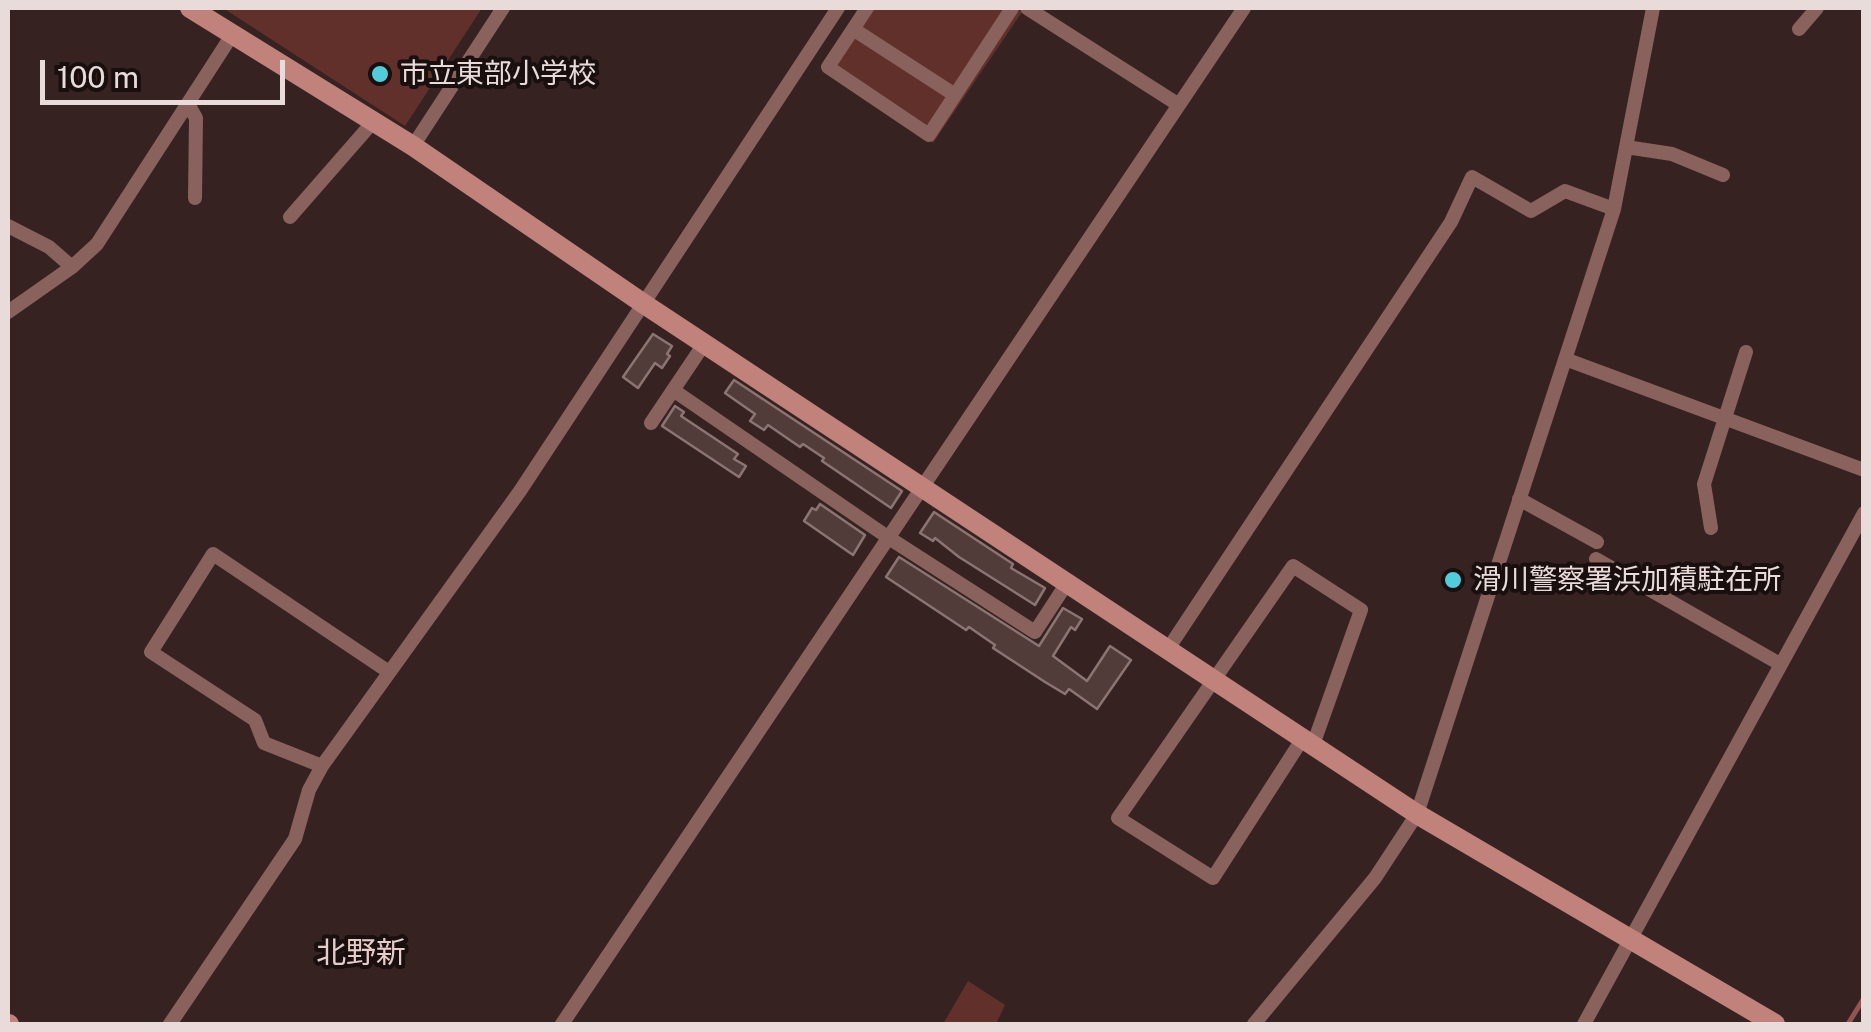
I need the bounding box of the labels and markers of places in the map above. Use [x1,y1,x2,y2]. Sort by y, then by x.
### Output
place label: 市立東部小学校 [400,57,596,91]
marker: 市立東部小学校 [369,63,391,85]
place label: 滑川警察署浜加積駐在所 [1473,563,1781,597]
marker: 滑川警察署浜加積駐在所 [1442,569,1464,591]

